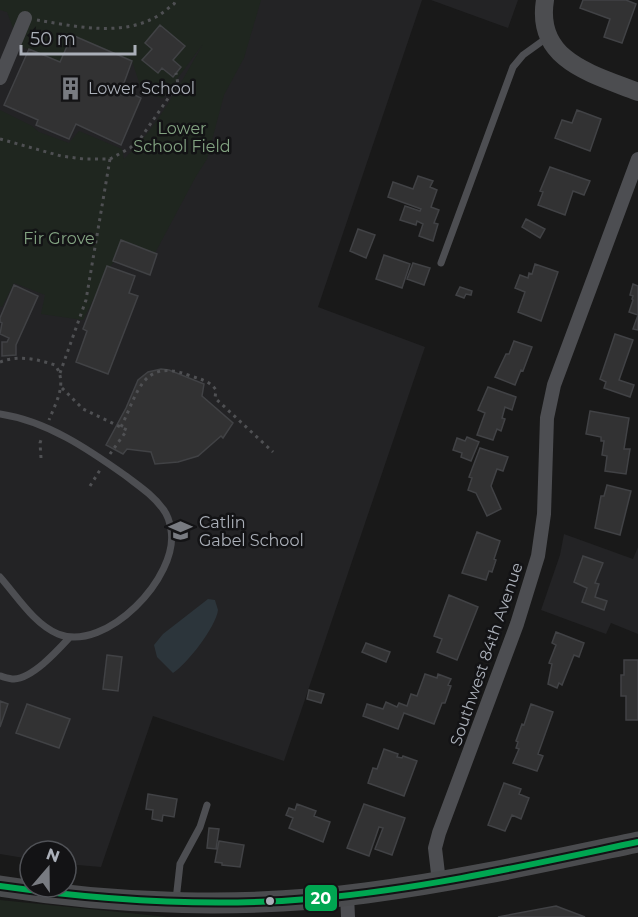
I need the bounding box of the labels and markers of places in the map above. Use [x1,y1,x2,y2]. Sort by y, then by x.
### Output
building icon: Lower School [57,75,83,101]
place label: Lower School [88,79,195,98]
place label: Catlin Gabel School [199,513,304,550]
school or university icon: Catlin Gabel School [168,518,194,544]
unlabelled marker [264,895,276,907]

